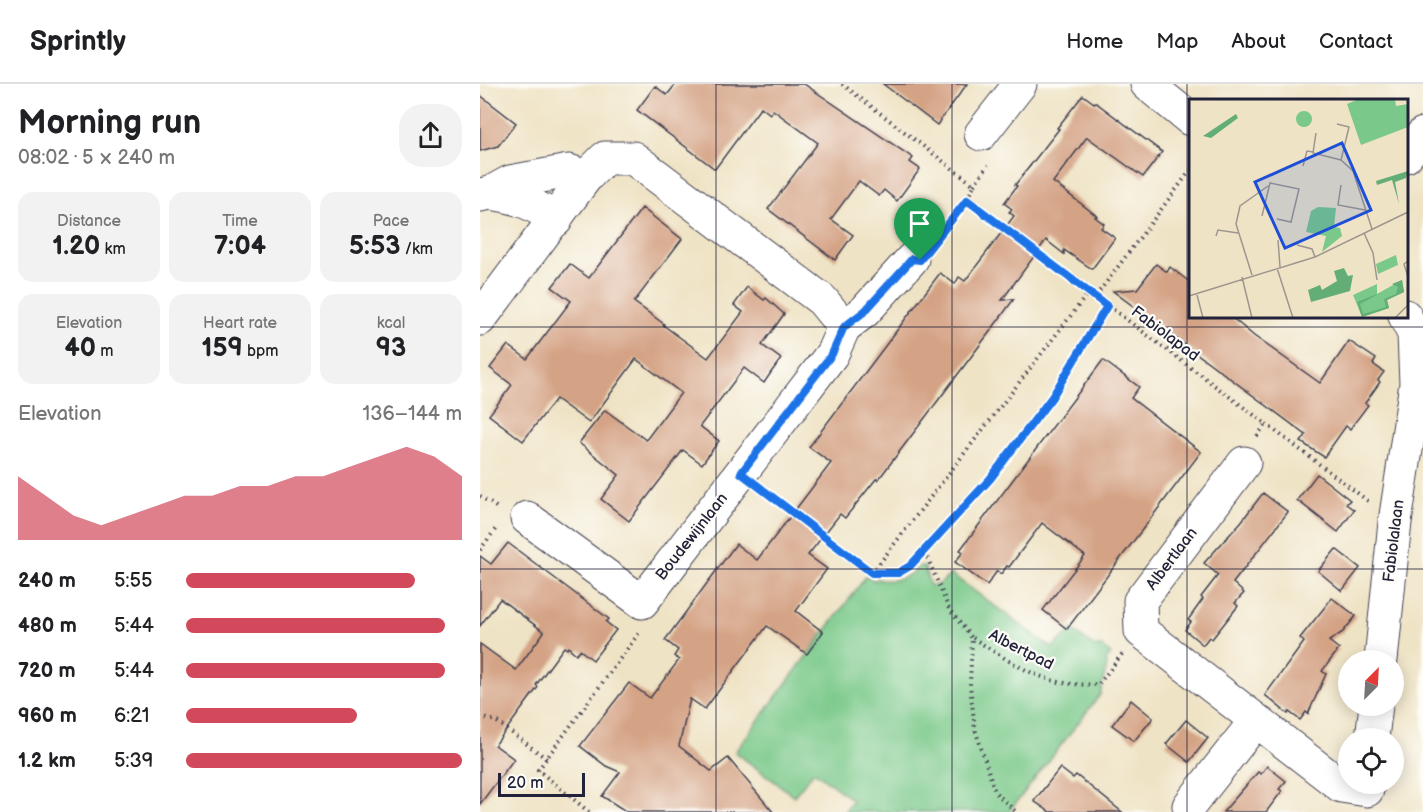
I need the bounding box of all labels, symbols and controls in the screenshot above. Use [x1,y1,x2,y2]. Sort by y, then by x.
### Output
text: Sprintly [30,25,126,58]
text: Home [1066,29,1123,54]
text: Map [1156,29,1198,54]
text: About [1231,29,1286,54]
text: Contact [1319,29,1393,54]
inset map [1189,99,1408,318]
text: Morning run [18,103,201,143]
button: share [399,104,462,167]
text: 08:02 · 5 × 240 m [18,146,175,170]
pin [894,198,945,260]
icon: arrive [903,207,936,240]
text: Distance [57,212,121,231]
text: Time [222,212,258,231]
text: Pace [373,212,409,231]
text: 1.20 [52,231,100,262]
text: 7:04 [214,231,266,262]
text: 5:53 [349,231,400,262]
text: km [100,240,126,259]
text: /km [400,240,433,259]
street label: Fabiolapad [1127,302,1203,366]
text: Elevation [56,314,122,333]
text: Heart rate [203,314,277,333]
text: kcal [377,314,405,333]
text: 40 [64,333,96,364]
text: 159 [201,333,243,364]
text: 93 [376,333,406,364]
text: m [96,342,114,361]
text: bpm [243,342,279,361]
text: Elevation [18,402,101,426]
text: 136–144 m [362,402,462,426]
street label: Boudewijnlaan [652,490,732,584]
street label: Fabiolalaan [1380,499,1408,583]
street label: Albertlaan [1142,524,1202,594]
text: 240 m [18,569,76,593]
text: 5:55 [114,569,152,593]
text: 480 m [18,614,77,638]
text: 5:44 [114,614,154,638]
street label: Albertpad [985,626,1057,674]
north arrow [1338,650,1404,716]
map controls [1338,650,1404,794]
text: 720 m [18,659,76,683]
text: 5:44 [114,659,154,683]
text: 960 m [18,704,77,728]
text: 6:21 [114,704,150,728]
button: locate [1338,728,1404,794]
text: 1.2 km [18,749,76,773]
text: 5:39 [114,749,153,773]
scale bar [498,770,585,798]
text: 20 m [507,774,543,793]

